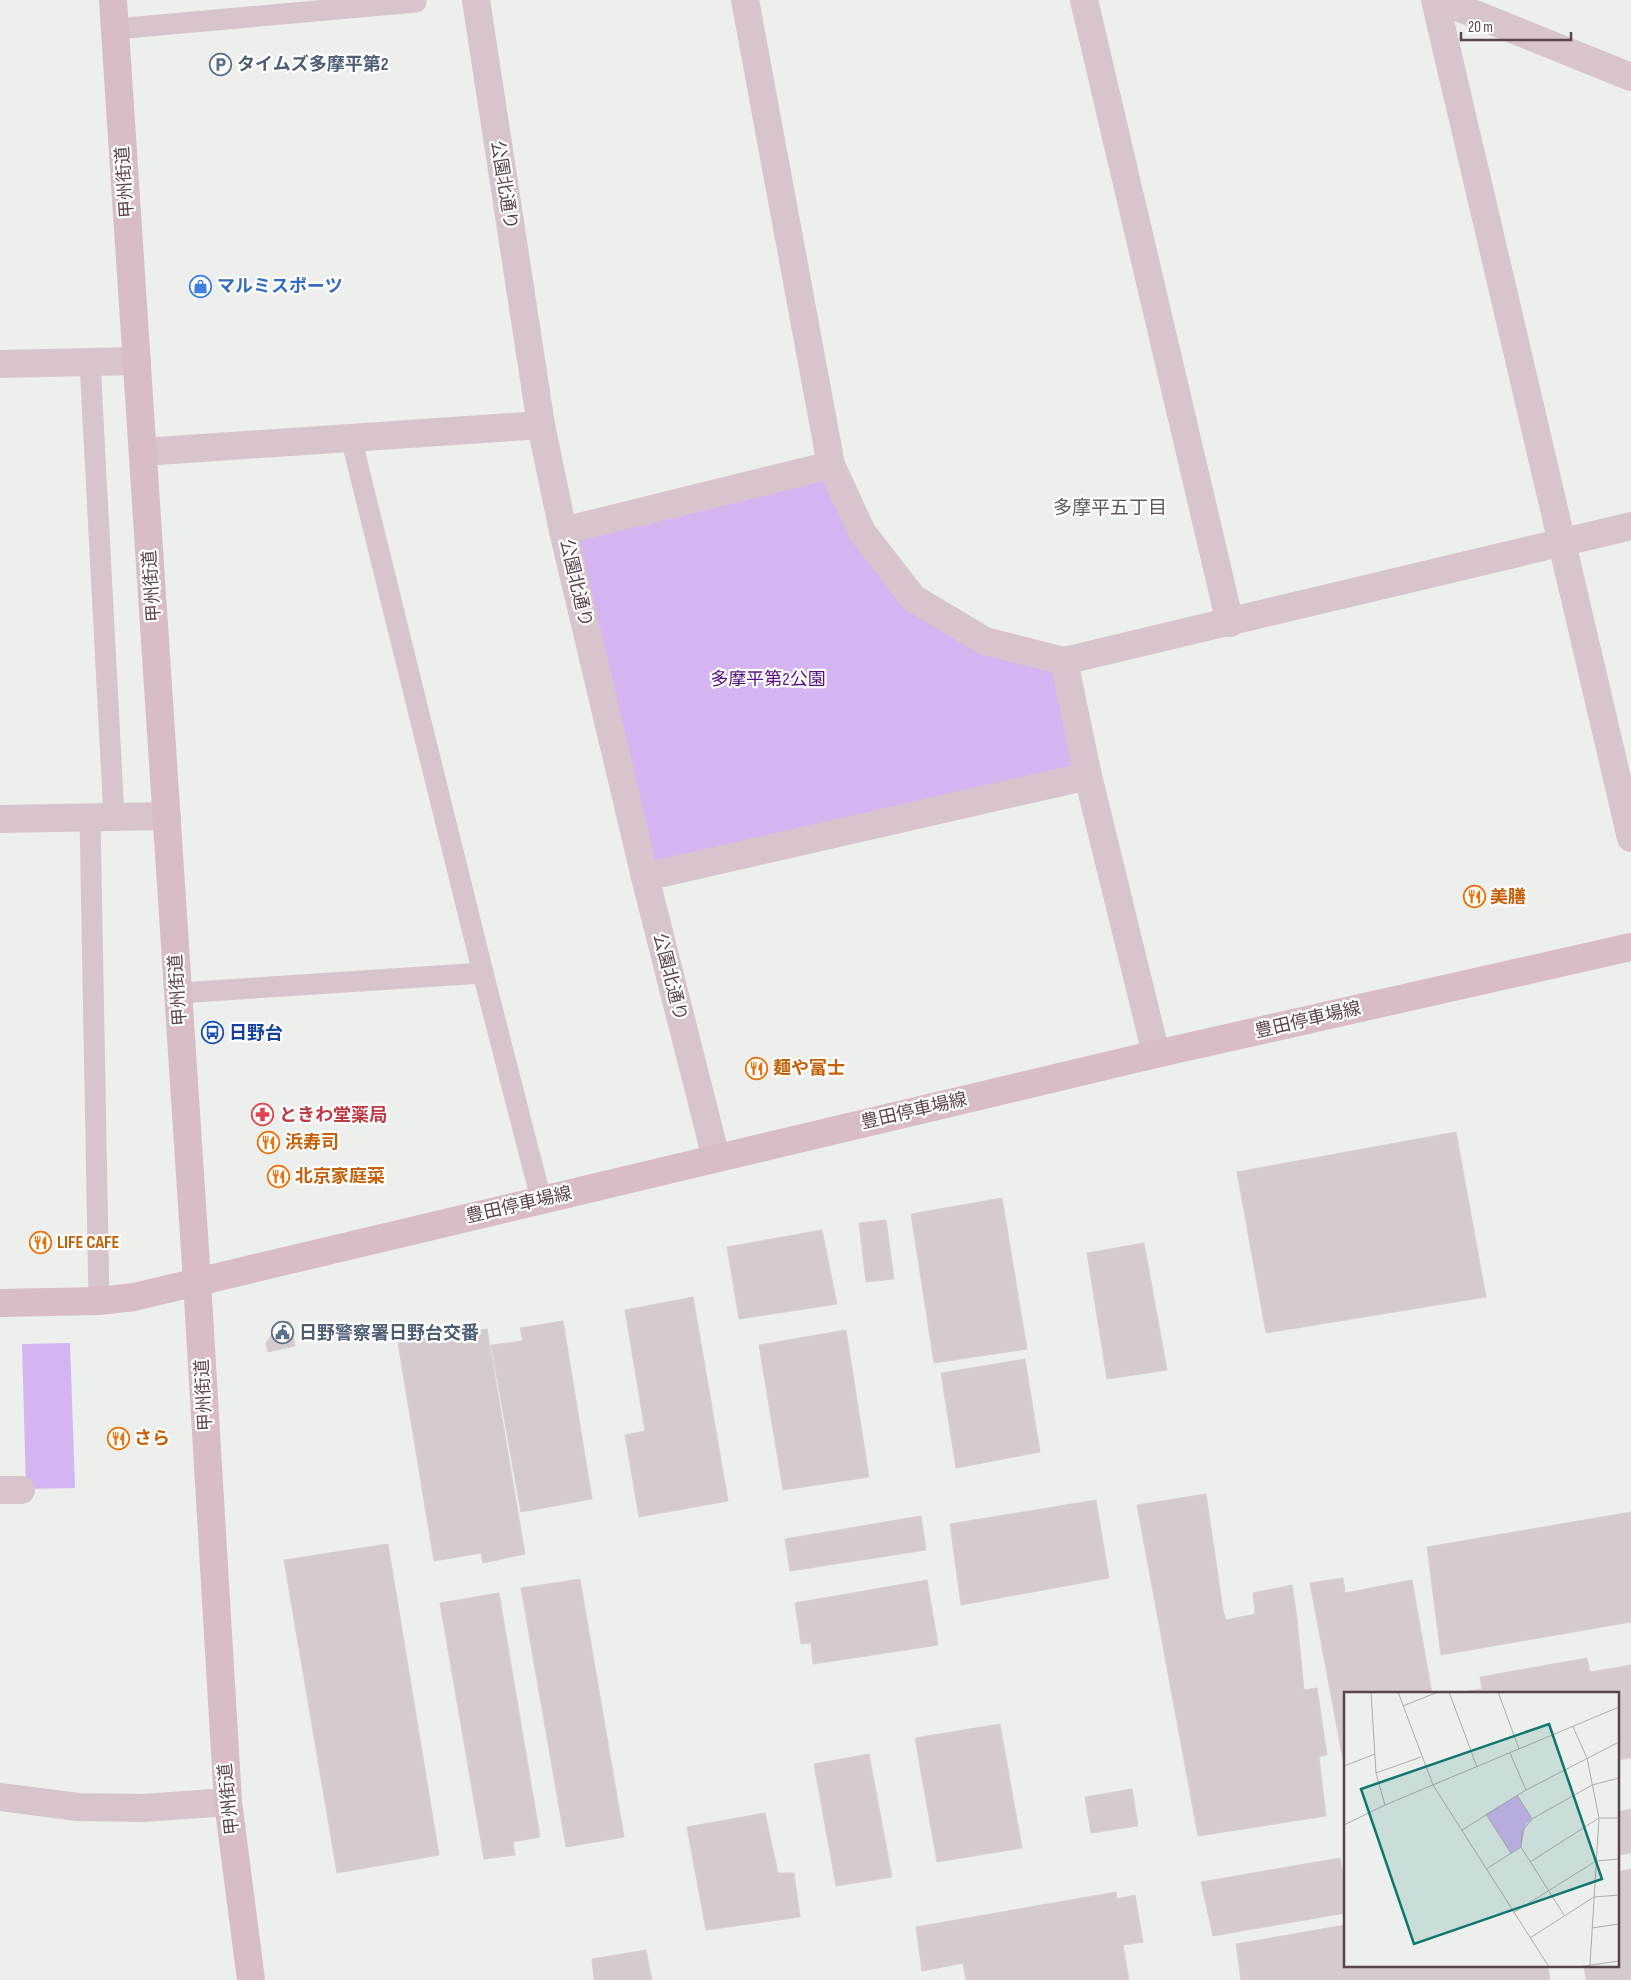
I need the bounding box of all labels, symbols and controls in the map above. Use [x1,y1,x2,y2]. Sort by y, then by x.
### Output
scale bar [1461,10,1571,42]
text: 20 m [1468,18,1493,37]
parking icon: タイムズ多摩平第2 [209,52,233,76]
place label: タイムズ多摩平第2 [237,54,389,75]
street label: 公園北通り [487,139,521,231]
street label: 甲州街道 [112,145,138,219]
shop icon: マルミスポーツ [189,274,213,298]
place label: マルミスポーツ [217,276,343,297]
district label: 多摩平五丁目 [1053,497,1167,520]
street label: 公園北通り [556,537,596,629]
street label: 甲州街道 [139,549,165,623]
park label: 多摩平第2公園 [710,669,826,690]
restaurant icon: 美膳 [1462,885,1486,909]
place label: 美膳 [1490,887,1526,908]
street label: 公園北通り [649,931,691,1023]
street label: 甲州街道 [165,953,191,1027]
street label: 豊田停車場線 [1253,998,1363,1042]
bus stop icon: 日野台 [201,1021,225,1045]
place label: 日野台 [229,1023,283,1044]
restaurant icon: 麺や富士 [745,1056,769,1080]
place label: 麺や富士 [773,1058,845,1079]
street label: 豊田停車場線 [859,1089,969,1133]
pharmacy icon: ときわ堂薬局 [251,1103,275,1127]
place label: ときわ堂薬局 [279,1105,387,1126]
restaurant icon: 浜寿司 [257,1130,281,1154]
place label: 浜寿司 [285,1132,339,1153]
restaurant icon: 北京家庭菜 [267,1164,291,1188]
place label: 北京家庭菜 [295,1166,385,1187]
street label: 豊田停車場線 [464,1183,574,1227]
restaurant icon: LIFE CAFE [29,1230,53,1254]
place label: LIFE CAFE [57,1232,119,1253]
public building icon: 日野警察署日野台交番 [271,1321,295,1345]
place label: 日野警察署日野台交番 [299,1323,479,1344]
street label: 甲州街道 [192,1358,216,1432]
restaurant icon: さら [106,1426,130,1450]
place label: さら [134,1428,170,1449]
inset map [1344,1692,1618,1968]
street label: 甲州街道 [215,1762,243,1836]

